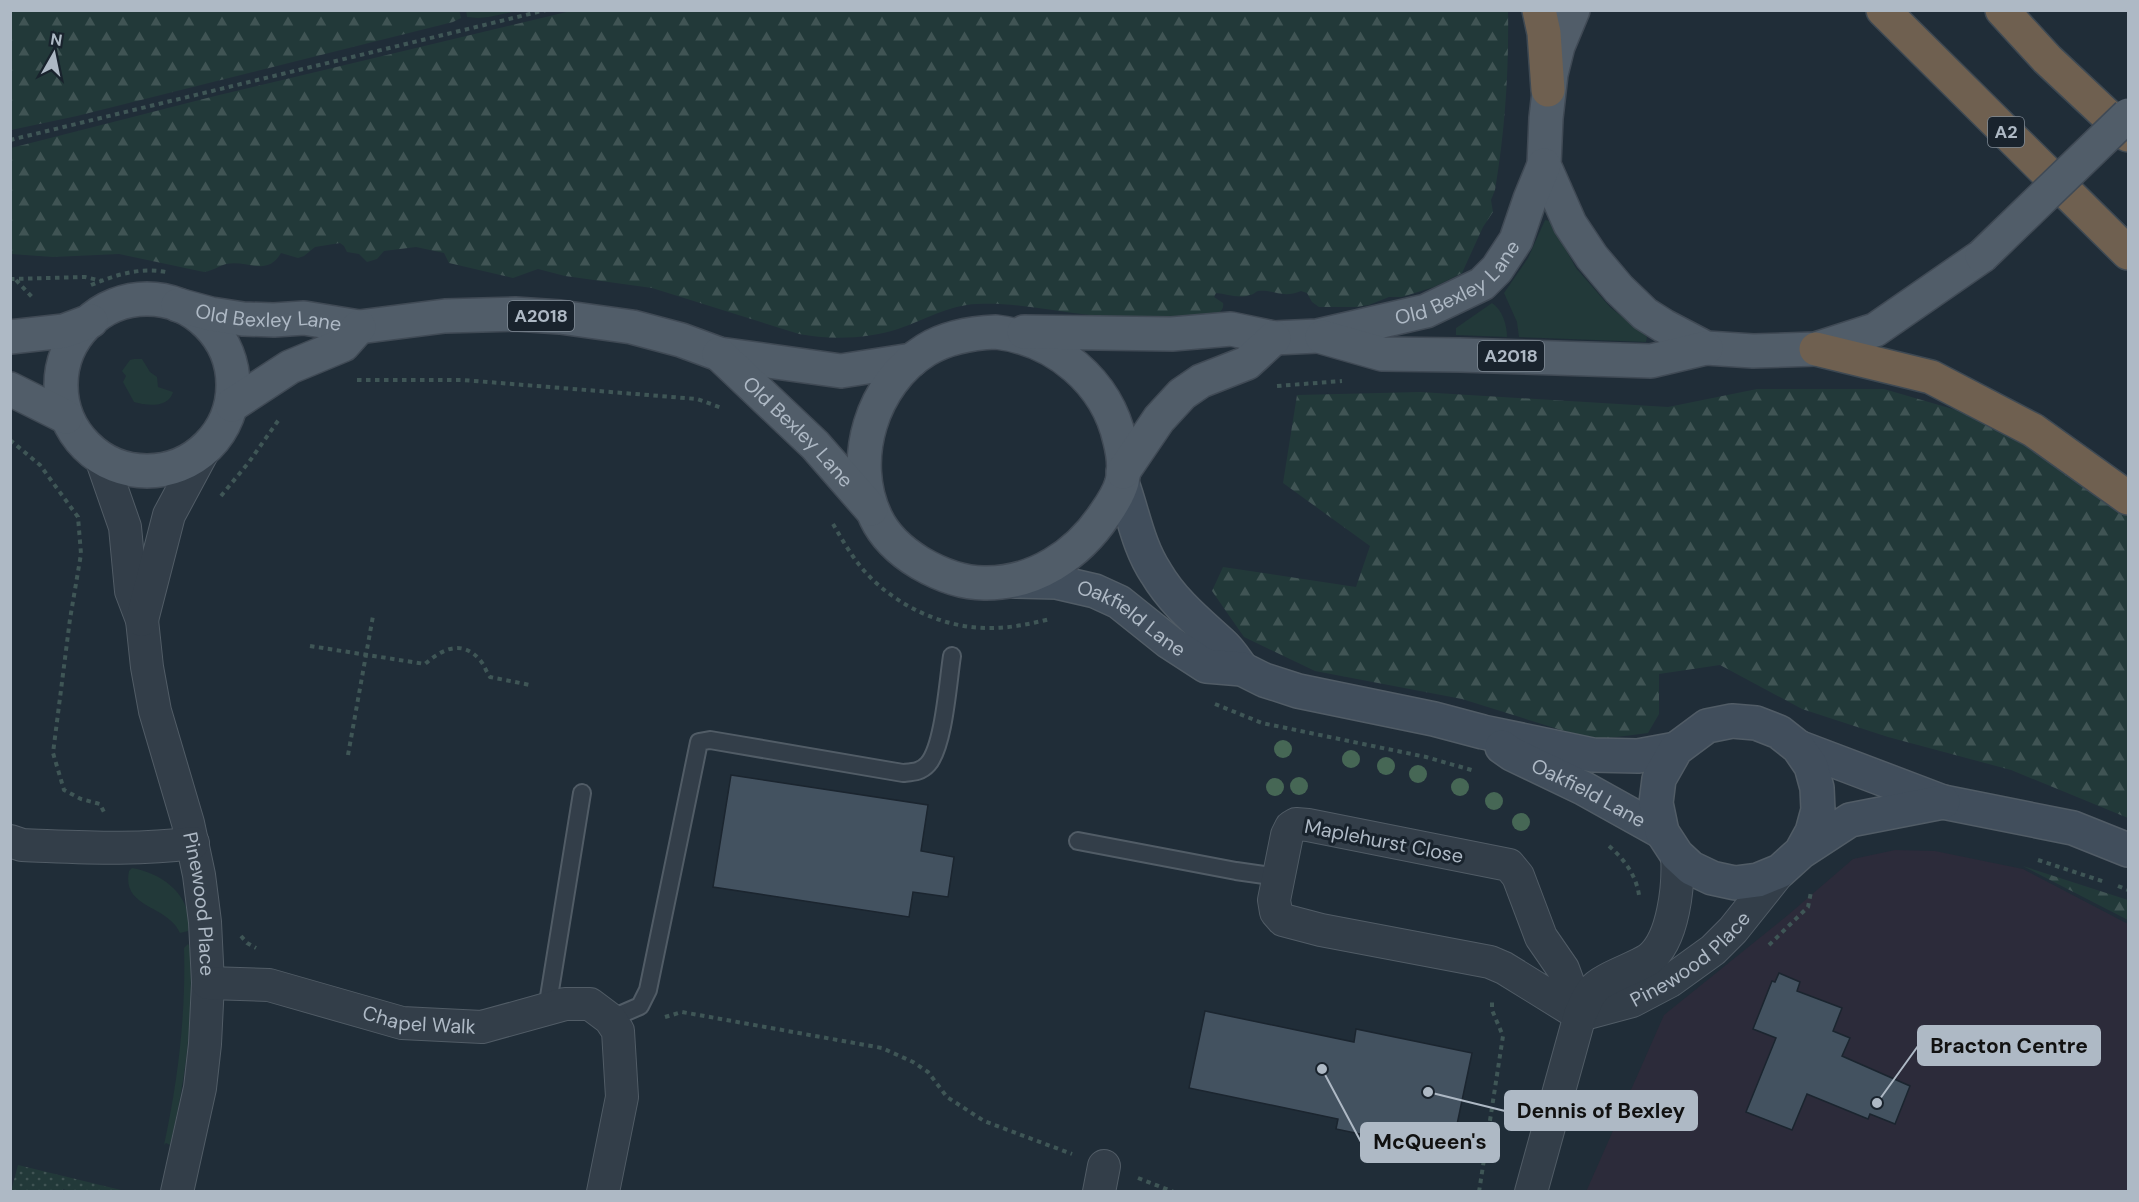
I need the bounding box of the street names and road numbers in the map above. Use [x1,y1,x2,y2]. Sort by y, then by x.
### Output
road number: A2 [1988,117,2024,147]
street label: Old Bexley Lane [1392,235,1525,331]
street label: Old Bexley Lane [192,297,343,337]
road number: A2018 [508,301,574,331]
road number: A2018 [1478,341,1544,371]
street label: Old Bexley Lane [737,370,859,493]
street label: Oakfield Lane [1075,574,1191,662]
street label: Oakfield Lane [1527,752,1650,833]
street label: Maplehurst Close [1302,813,1466,869]
street label: Pinewood Place [177,830,221,977]
street label: Pinewood Place [1626,906,1756,1013]
street label: Chapel Walk [359,999,476,1040]

